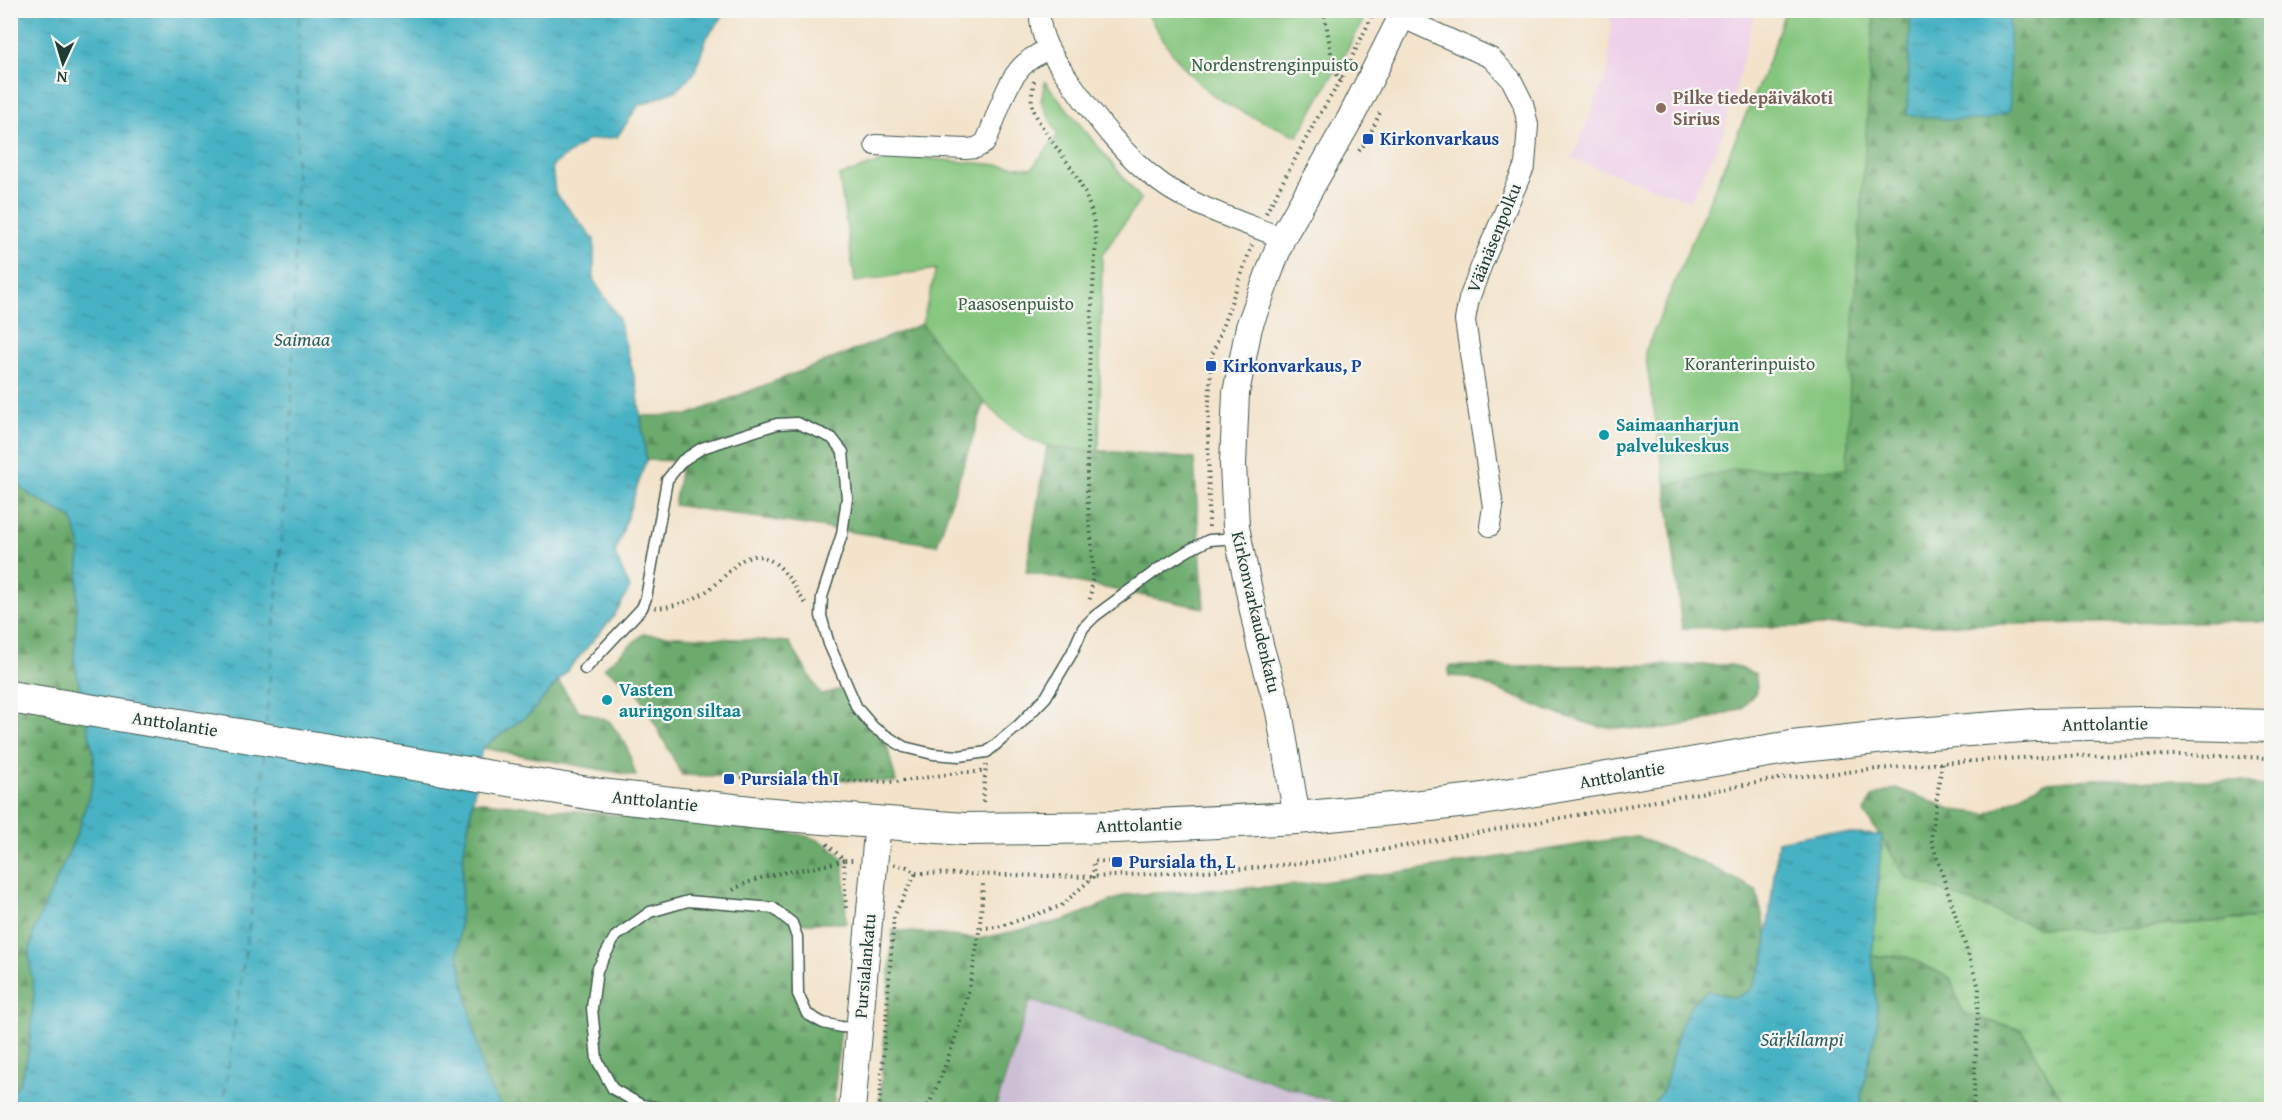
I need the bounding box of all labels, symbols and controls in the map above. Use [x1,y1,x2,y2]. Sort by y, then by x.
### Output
north arrow [33,33,93,93]
park label: Nordenstrenginpuisto [1192,51,1358,78]
text: N [55,66,68,90]
place label: Pilke tiedepäiväkoti Sirius [1673,84,1833,132]
marker: Pilke tiedepäiväkoti Sirius [1654,101,1668,115]
place label: Kirkonvarkaus [1380,125,1499,152]
marker: Kirkonvarkaus [1361,132,1375,146]
street label: Väänäsenpolku [1459,179,1528,297]
park label: Paasosenpuisto [958,290,1074,317]
water label: Saimaa [274,324,331,353]
park label: Koranterinpuisto [1685,350,1815,377]
place label: Kirkonvarkaus, P [1223,352,1362,379]
marker: Kirkonvarkaus, P [1204,359,1218,373]
place label: Saimaanharjun palvelukeskus [1616,411,1740,459]
marker: Saimaanharjun palvelukeskus [1597,428,1611,442]
street label: Kirkonvarkaudenkatu [1225,528,1288,696]
place label: Vasten auringon siltaa [619,676,742,724]
marker: Vasten auringon siltaa [600,693,614,707]
street label: Anttolantie [130,703,220,744]
street label: Anttolantie [2062,709,2148,738]
street label: Anttolantie [1577,754,1667,795]
place label: Pursiala th I [741,765,839,792]
marker: Pursiala th I [722,772,736,786]
street label: Anttolantie [611,783,699,818]
street label: Anttolantie [1095,809,1183,840]
place label: Pursiala th, L [1129,848,1236,875]
marker: Pursiala th, L [1110,855,1124,869]
street label: Pursialankatu [846,912,883,1019]
water label: Särkilampi [1760,1024,1844,1053]

